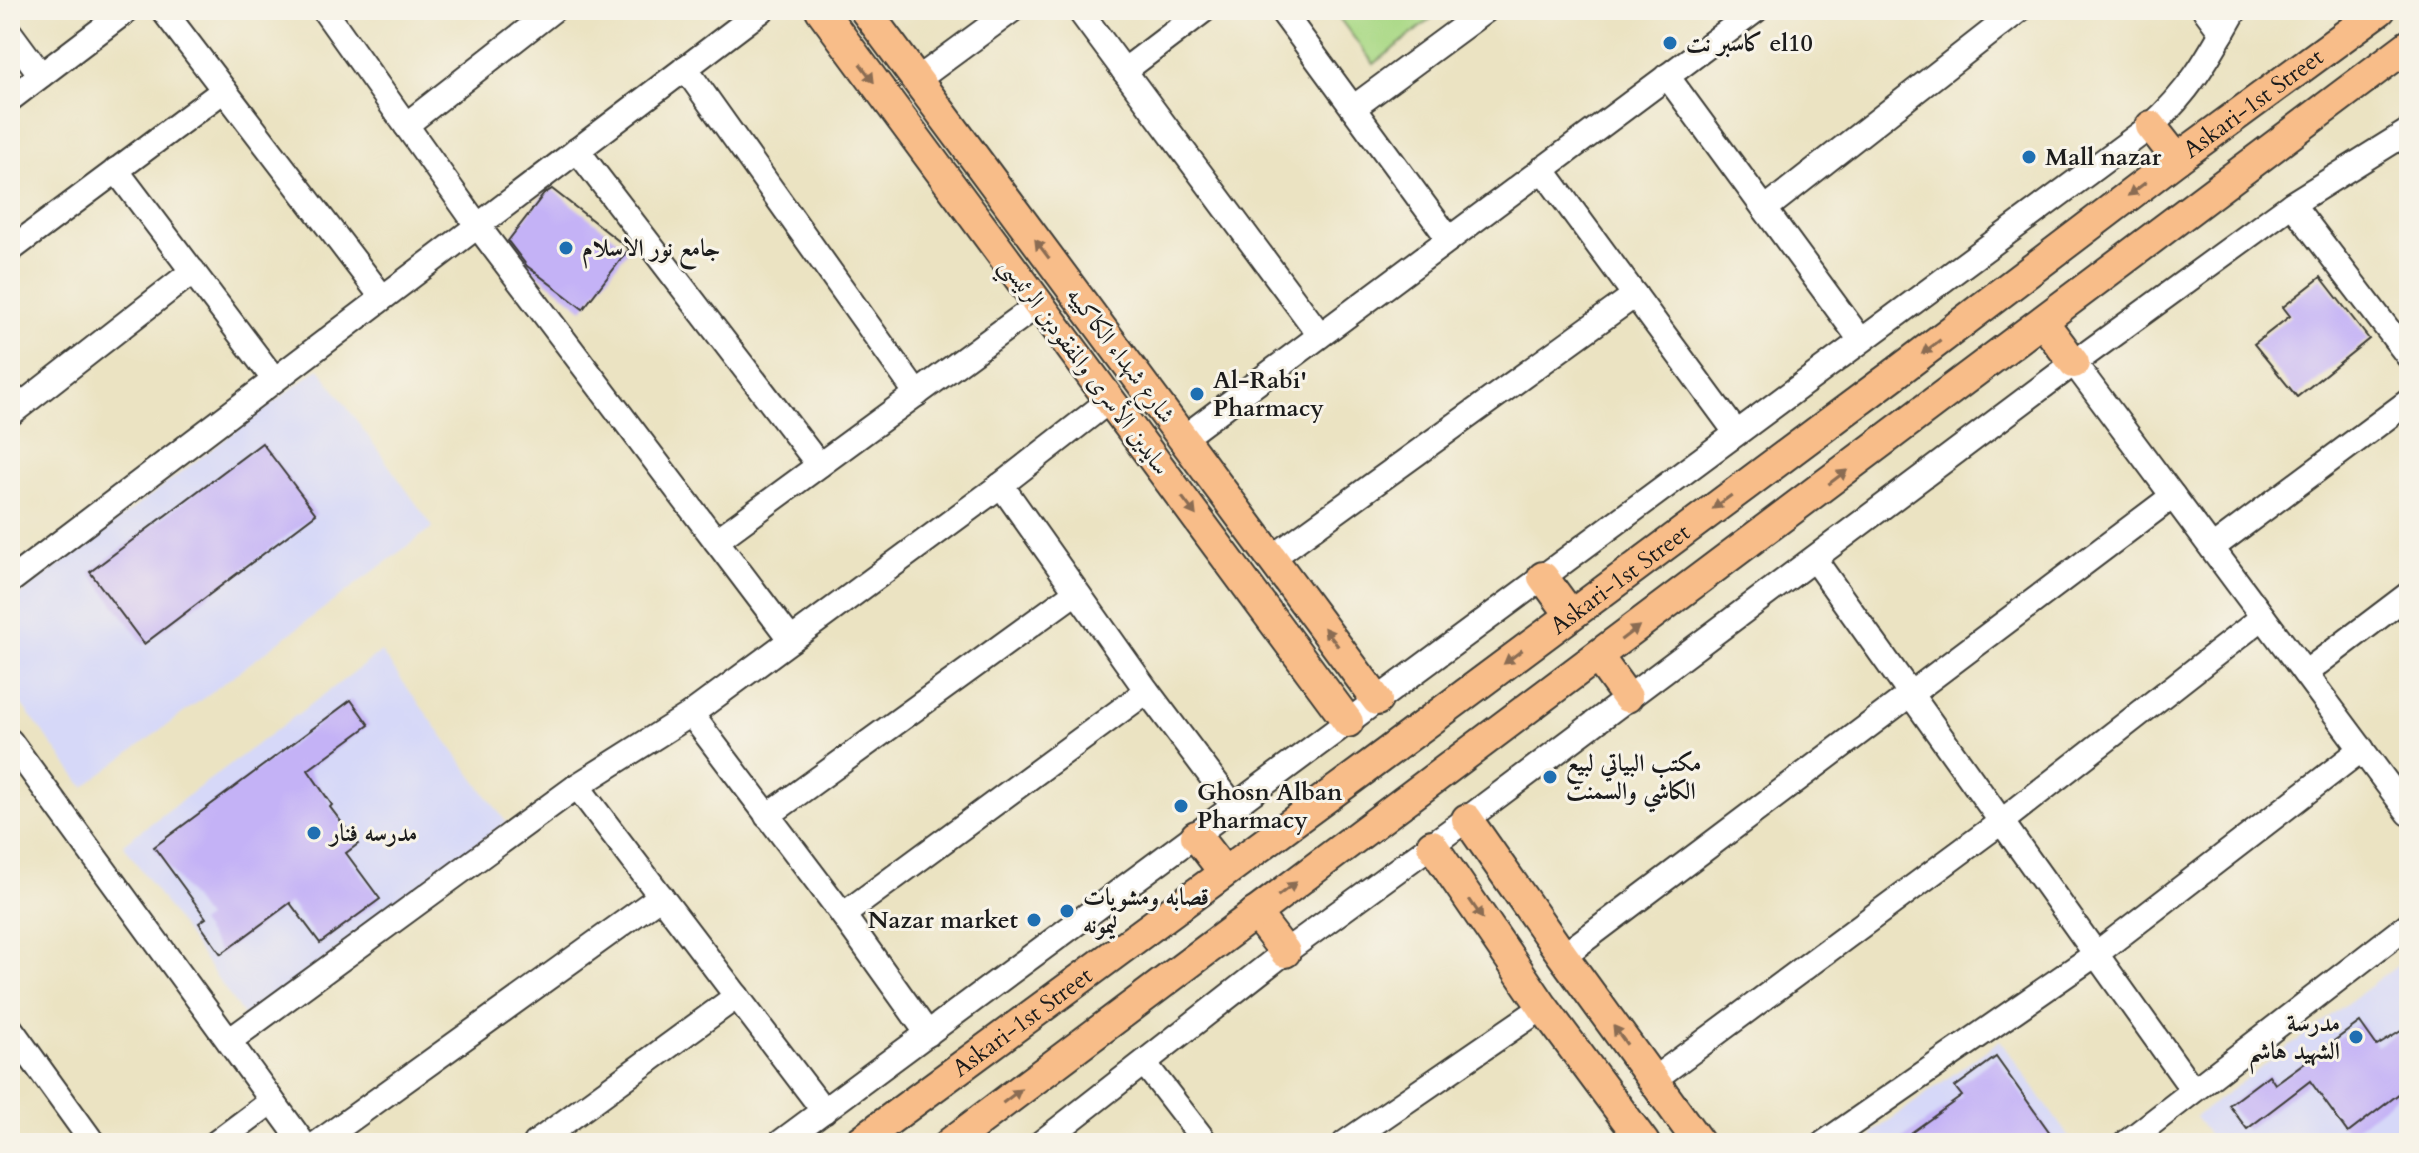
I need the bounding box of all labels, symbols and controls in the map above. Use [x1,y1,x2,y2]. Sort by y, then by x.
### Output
place label: كاسبر نت el10 [1686,27,1813,60]
marker: كاسبر نت el10 [1661,34,1679,52]
street label: Askari-1st Street [2176,41,2331,166]
one-way arrow [859,62,875,83]
place label: Mall nazar [2045,141,2162,174]
marker: Mall nazar [2020,148,2038,166]
one-way arrow [2127,180,2147,196]
place label: جامع نور الاسلام [582,232,720,270]
marker: جامع نور الاسلام [557,239,575,257]
one-way arrow [1035,239,1051,259]
street label: سايدين الأسرى والمفقودين الرئيسي [988,251,1177,485]
street label: شارع شهداء الكاكييه [1056,280,1183,432]
one-way arrow [1920,338,1941,354]
place label: Al-Rabi' Pharmacy [1213,364,1324,425]
marker: Al-Rabi' Pharmacy [1188,385,1206,403]
one-way arrow [1827,469,1849,485]
one-way arrow [1711,494,1733,510]
one-way arrow [1181,496,1196,517]
street label: Askari-1st Street [1544,516,1697,642]
one-way arrow [1620,626,1640,642]
one-way arrow [1323,627,1339,648]
one-way arrow [1502,649,1524,665]
place label: مكتب البياتي لبيع الكاشي والسمنت [1566,747,1701,813]
marker: مكتب البياتي لبيع الكاشي والسمنت [1541,768,1559,786]
place label: Ghosn Alban Pharmacy [1197,776,1343,837]
marker: Ghosn Alban Pharmacy [1172,797,1190,815]
place label: مدرسه فنار [327,817,417,850]
marker: مدرسه فنار [305,824,323,842]
place label: قصابه ومشويات ليمونه [1083,881,1209,942]
one-way arrow [1276,881,1297,897]
one-way arrow [1468,899,1483,920]
marker: قصابه ومشويات ليمونه [1058,902,1076,920]
place label: Nazar market [868,904,1019,937]
marker: Nazar market [1025,911,1043,929]
street label: Askari-1st Street [946,959,1100,1085]
place label: مدرسة الشهيد هاشم [2249,1007,2340,1075]
one-way arrow [1613,1024,1628,1045]
marker: مدرسة الشهيد هاشم [2347,1028,2365,1046]
one-way arrow [1002,1089,1022,1105]

